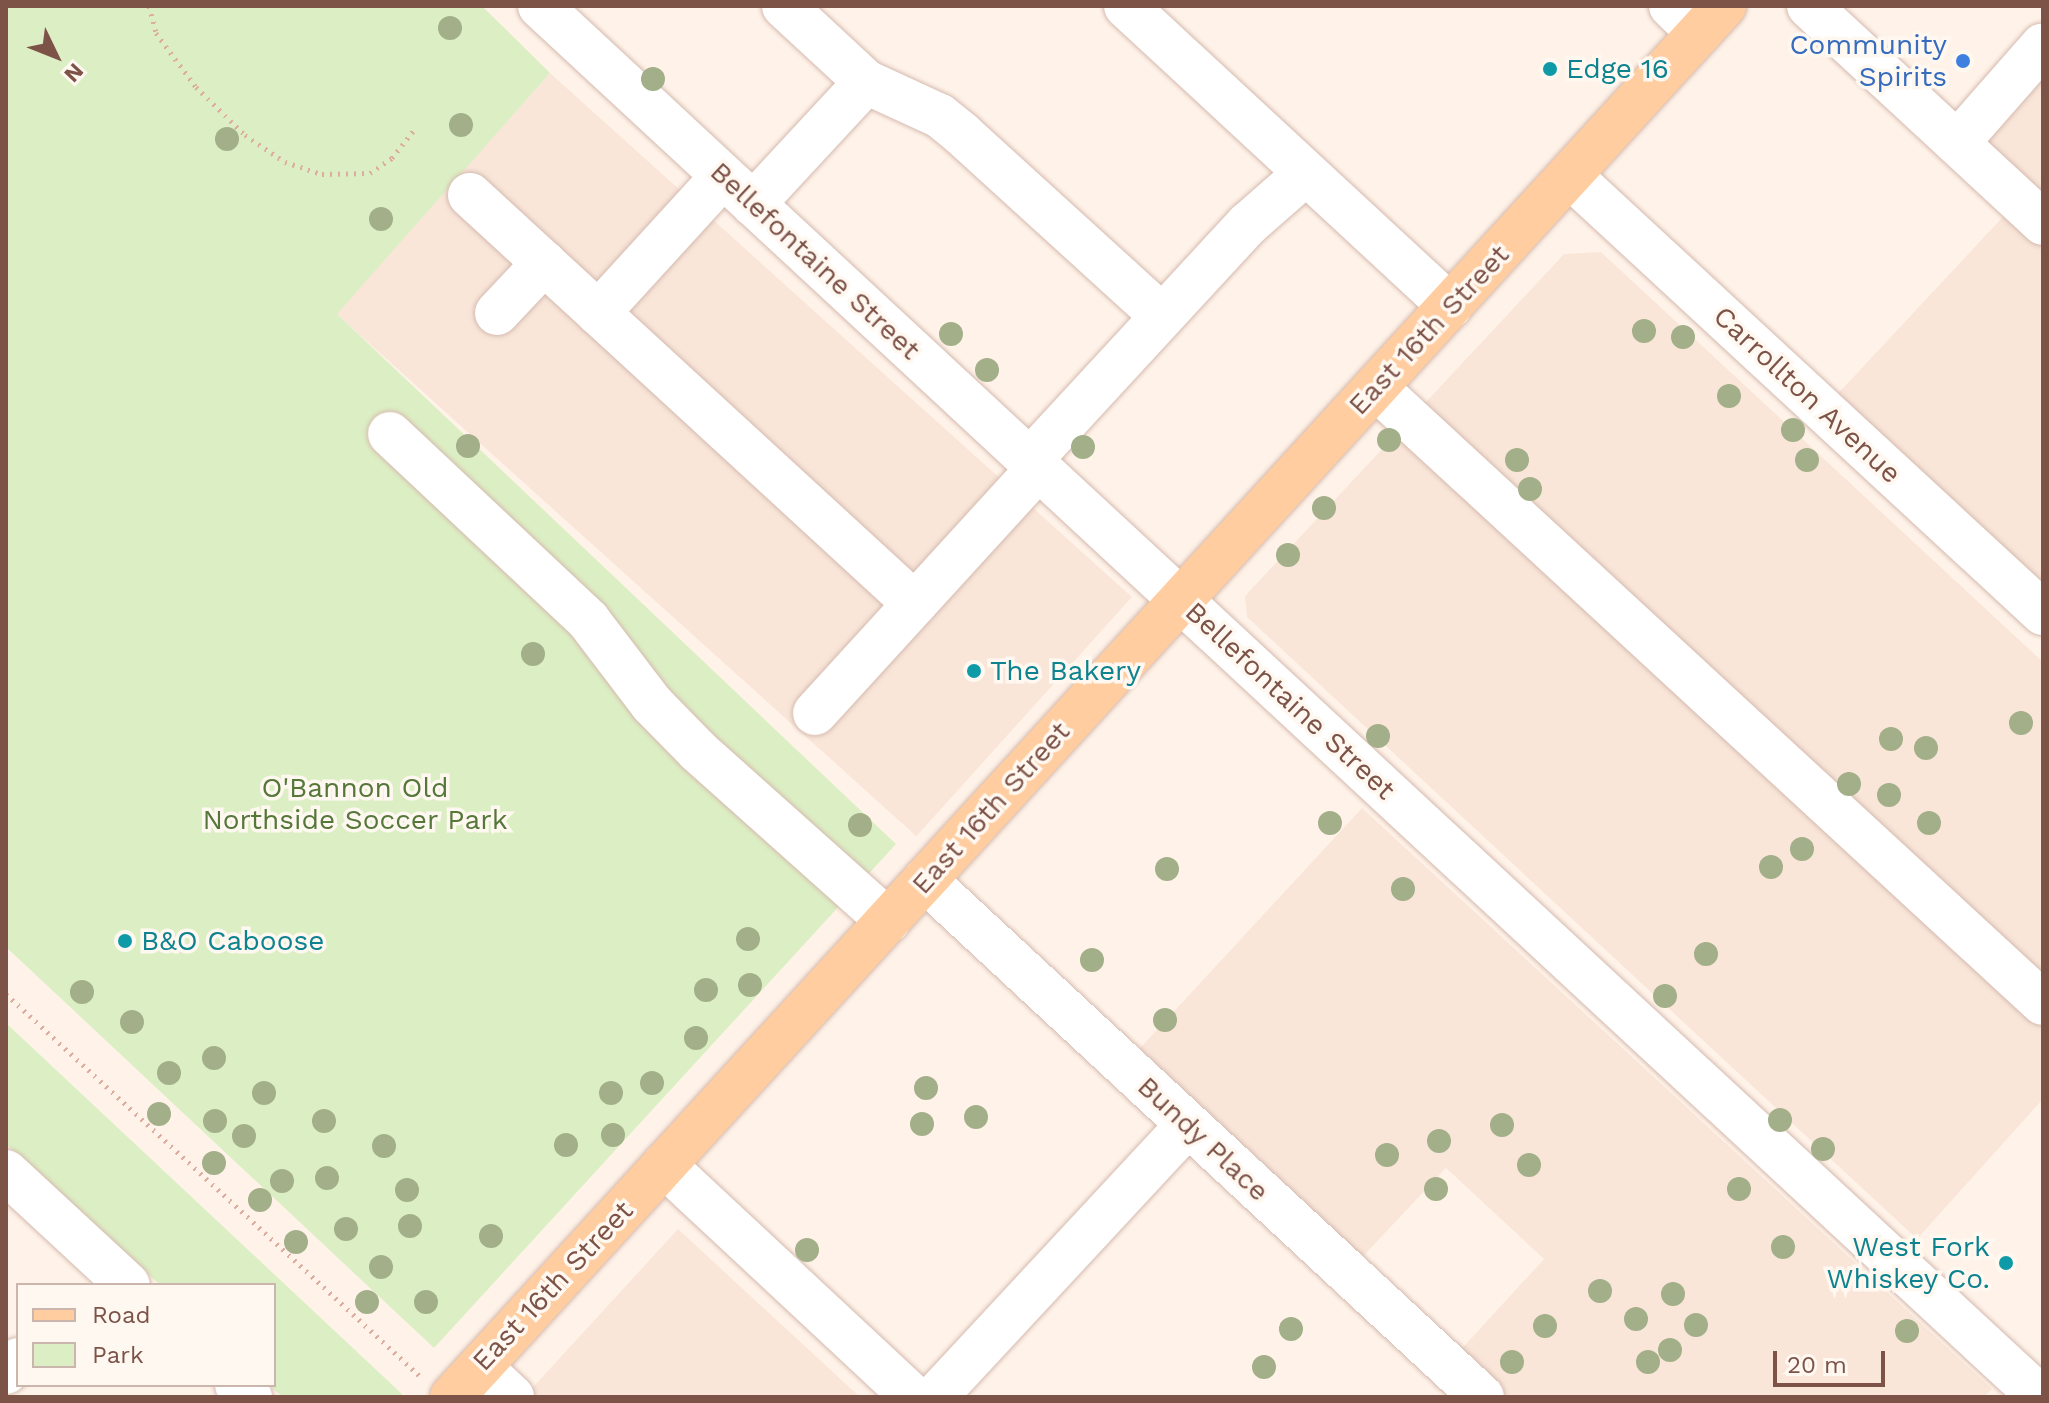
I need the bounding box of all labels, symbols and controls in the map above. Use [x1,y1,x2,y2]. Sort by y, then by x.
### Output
north arrow [16,16,96,96]
place label: Community Spirits [1789,28,1947,94]
place label: Edge 16 [1566,52,1669,86]
marker: Community Spirits [1954,52,1972,70]
text: N [59,58,89,87]
marker: Edge 16 [1541,60,1559,78]
street label: Bellefontaine Street [703,155,927,367]
street label: East 16th Street [1341,238,1517,422]
street label: Carrollton Avenue [1706,299,1908,491]
street label: Bellefontaine Street [1178,595,1402,807]
place label: The Bakery [990,654,1141,688]
marker: The Bakery [965,662,983,680]
street label: East 16th Street [905,715,1077,901]
park label: O'Bannon Old Northside Soccer Park [202,771,508,837]
place label: B&O Caboose [141,924,324,958]
marker: B&O Caboose [116,932,134,950]
street label: Bundy Place [1130,1070,1276,1208]
street label: East 16th Street [465,1194,641,1378]
place label: West Fork Whiskey Co. [1826,1230,1990,1296]
marker: West Fork Whiskey Co. [1997,1254,2015,1272]
legend [16,1283,276,1387]
text: Road [92,1301,151,1329]
scale bar [1777,1335,1889,1385]
text: Park [92,1341,144,1369]
text: 20 m [1787,1351,1847,1379]

